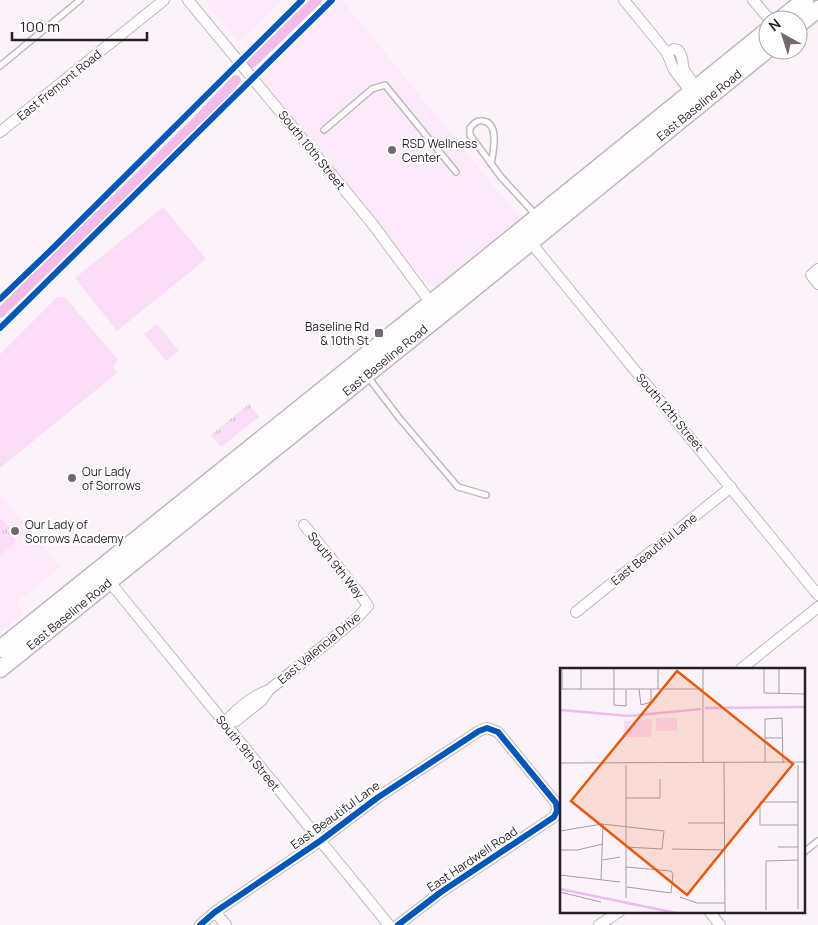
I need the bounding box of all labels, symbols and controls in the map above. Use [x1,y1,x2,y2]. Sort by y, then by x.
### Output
scale bar [12,10,148,42]
north arrow [758,10,808,60]
text: N [765,14,784,35]
text: 100 m [20,16,60,37]
street label: East Fremont Road [13,46,105,124]
street label: East Baseline Road [653,65,745,145]
street label: South 10th Street [275,107,349,193]
place label: RSD Wellness Center [402,135,477,166]
marker: RSD Wellness Center [386,144,398,156]
place label: Baseline Rd & 10th St [305,318,369,349]
street label: East Baseline Road [339,320,431,400]
marker: Baseline Rd & 10th St [373,327,385,339]
street label: South 12th Street [632,369,708,455]
place label: Our Lady of Sorrows [82,463,141,494]
marker: Our Lady of Sorrows [66,472,78,484]
street label: East Beautiful Lane [607,509,701,589]
place label: Our Lady of Sorrows Academy [25,516,124,547]
marker: Our Lady of Sorrows Academy [9,525,21,537]
street label: South 9th Way [304,528,369,602]
street label: East Baseline Road [23,574,115,654]
street label: East Valencia Drive [274,608,364,688]
inset map [560,668,806,912]
street label: South 9th Street [212,712,284,795]
street label: East Beautiful Lane [287,777,383,853]
street label: East Hardwell Road [423,822,521,896]

